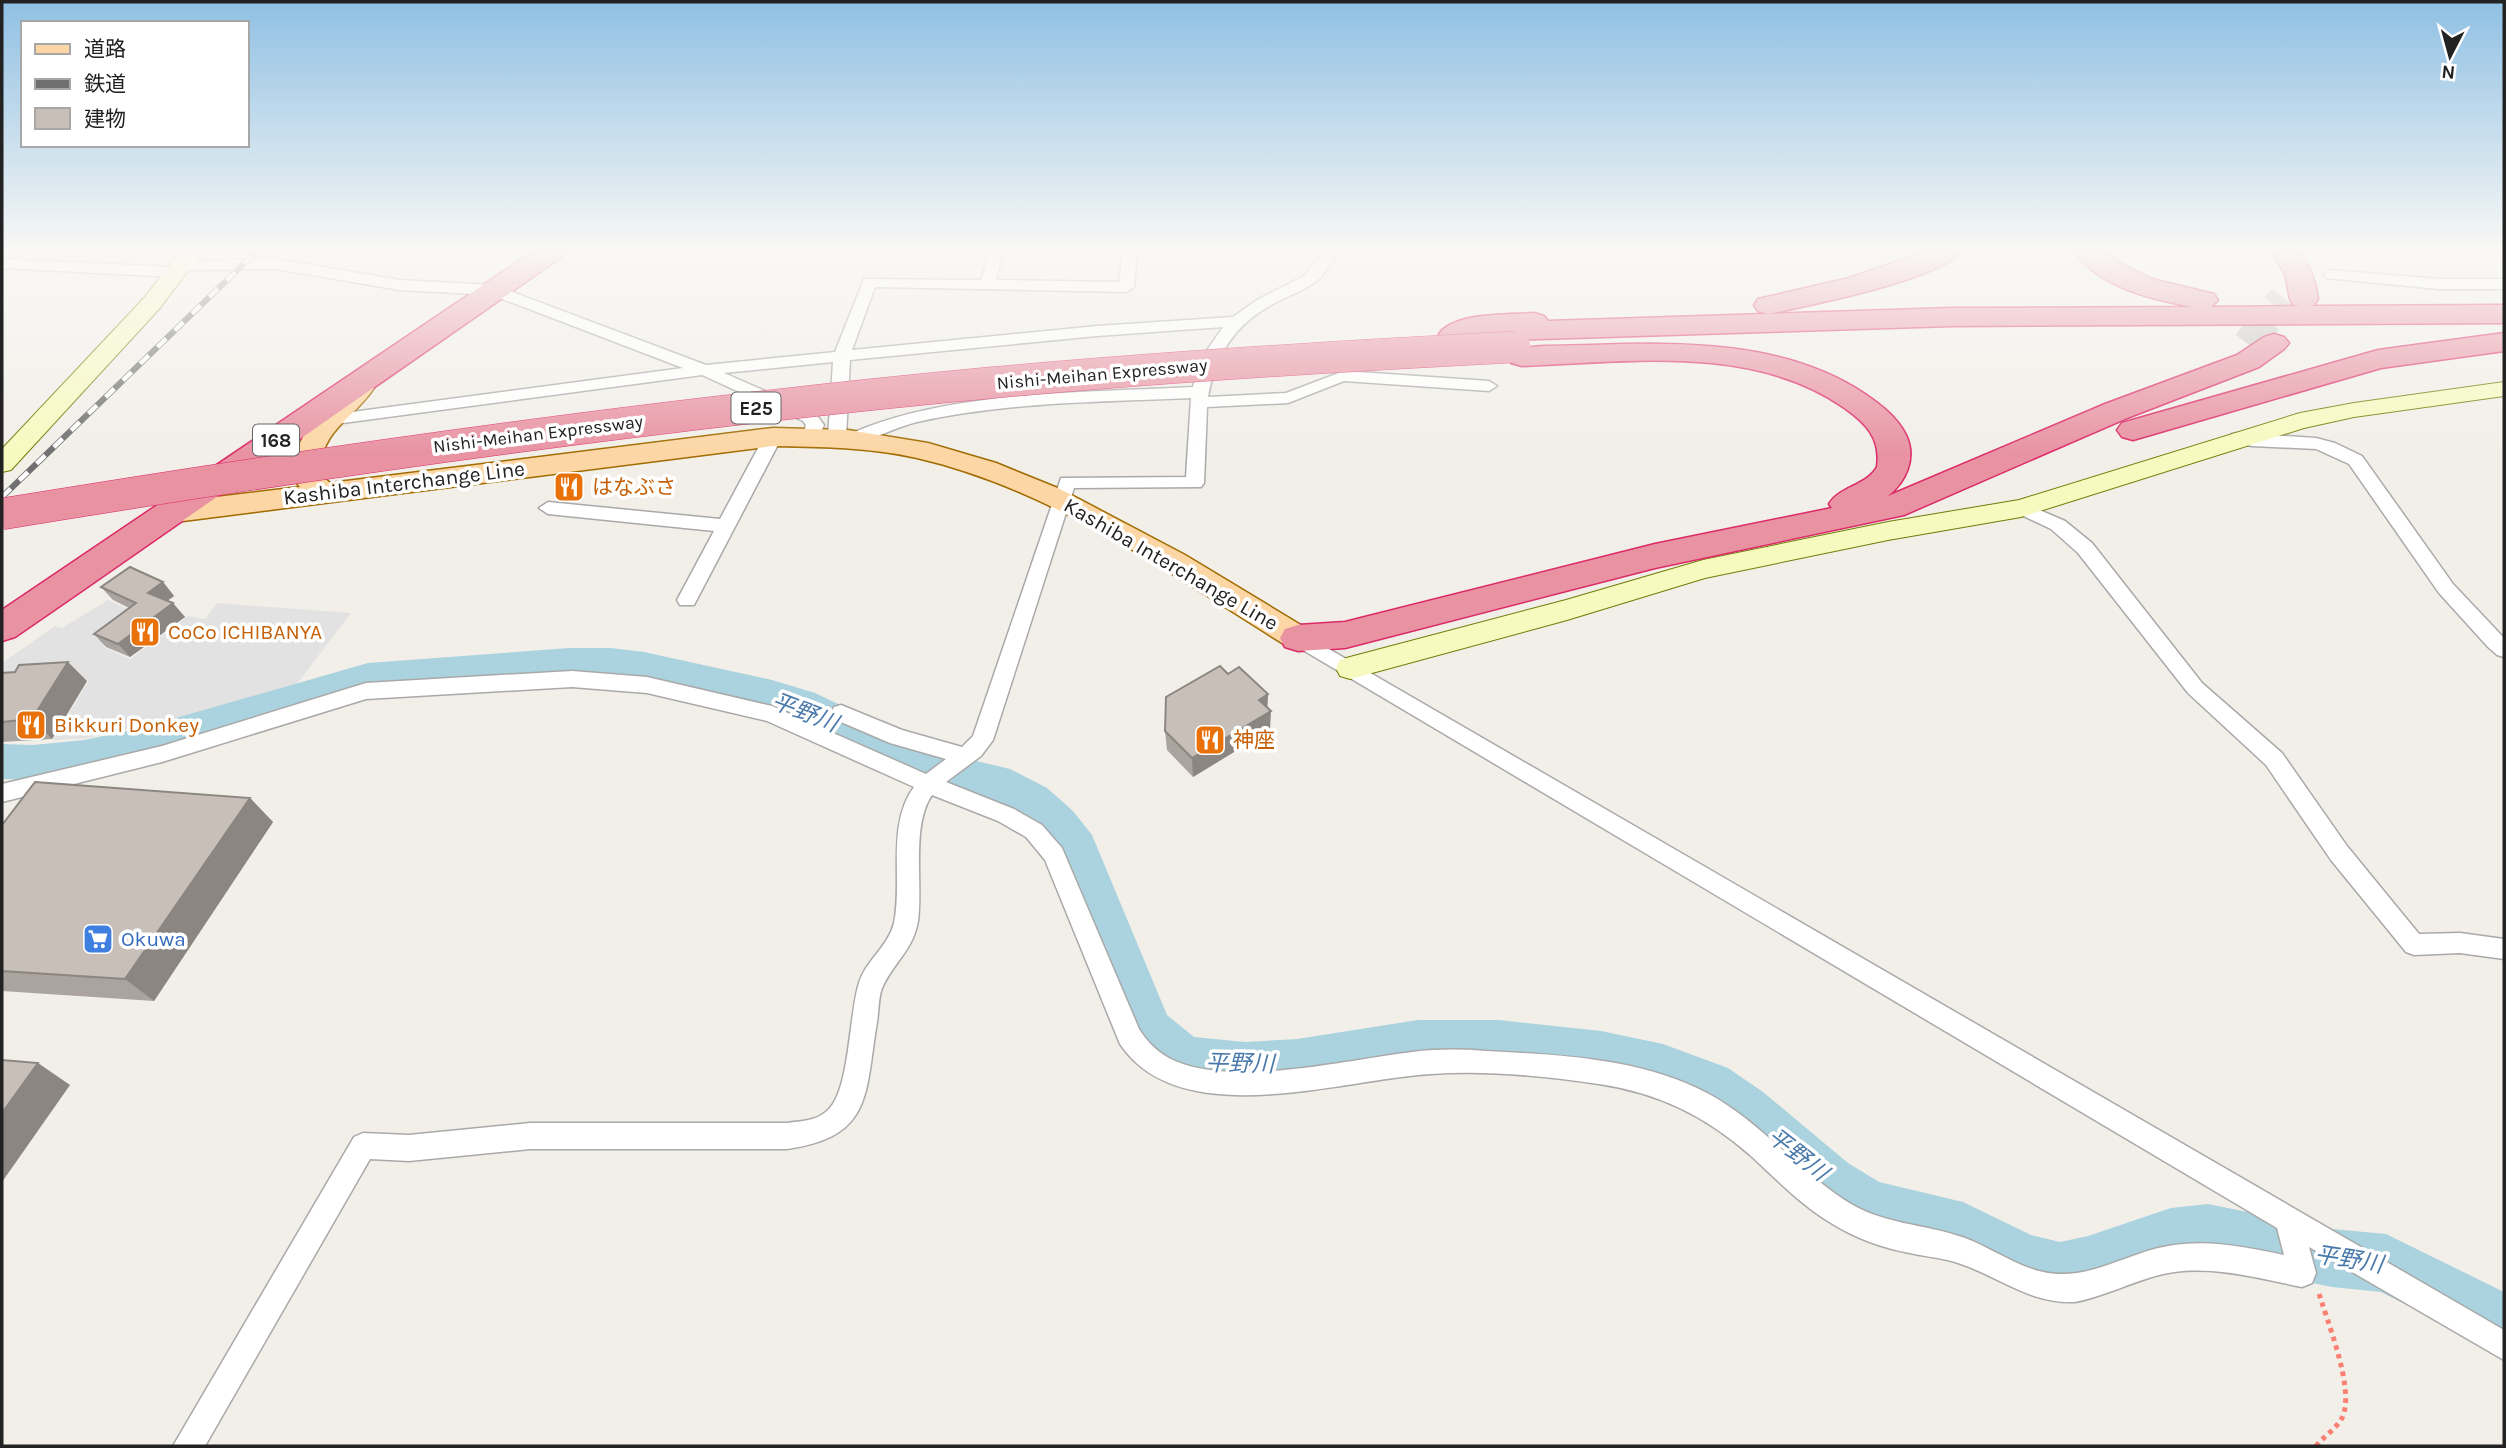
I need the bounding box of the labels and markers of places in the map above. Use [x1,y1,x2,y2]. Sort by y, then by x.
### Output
restaurant icon: はなぶさ [552,470,586,504]
place label: はなぶさ [592,475,676,499]
restaurant icon: CoCo ICHIBANYA [128,615,162,649]
place label: CoCo ICHIBANYA [168,620,322,644]
restaurant icon: Bikkuri Donkey [14,708,48,742]
place label: Bikkuri Donkey [54,713,199,737]
restaurant icon: 神座 [1193,723,1227,757]
place label: 神座 [1233,728,1275,752]
supermarket icon: Okuwa [81,922,115,956]
place label: Okuwa [121,927,186,951]

